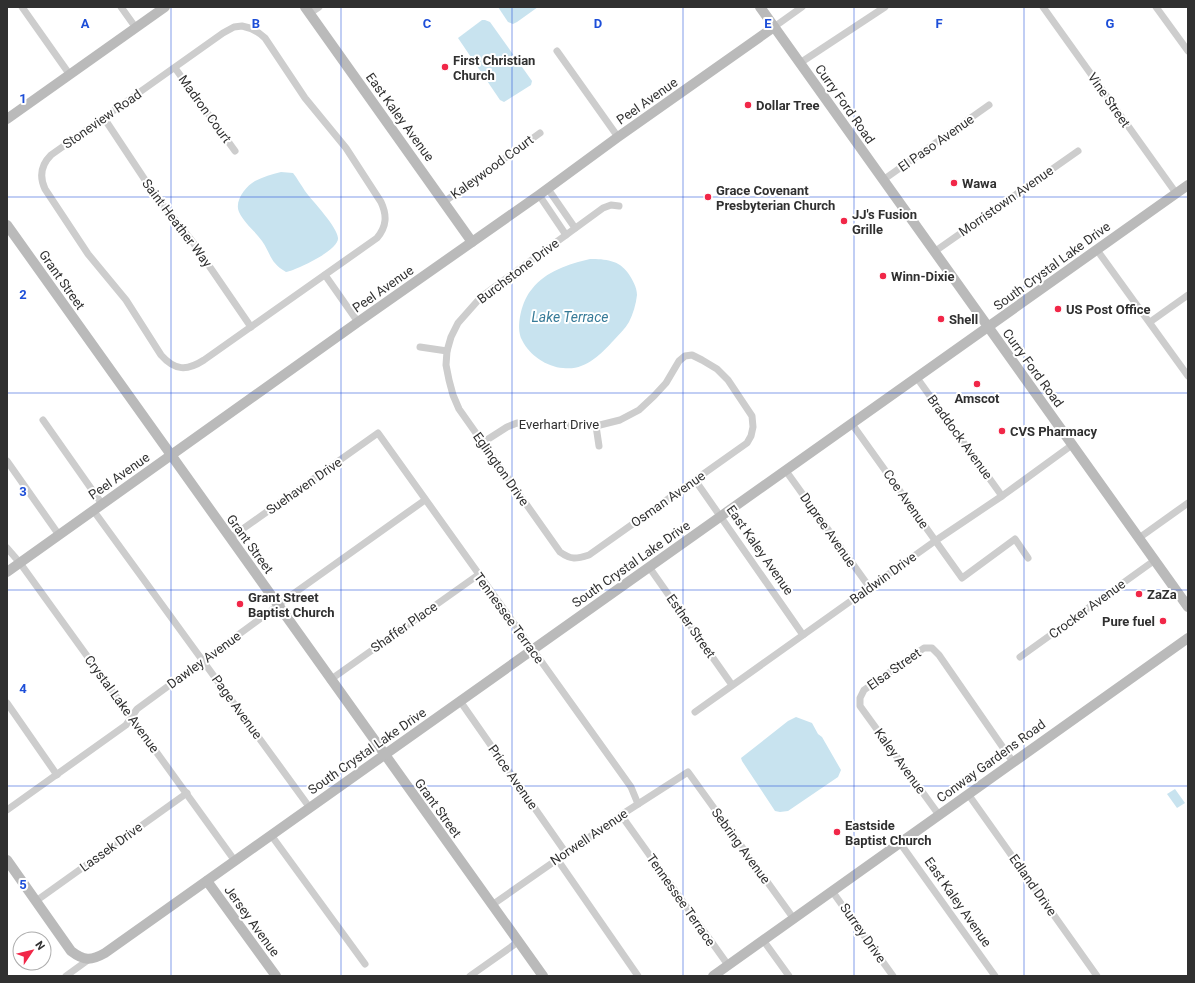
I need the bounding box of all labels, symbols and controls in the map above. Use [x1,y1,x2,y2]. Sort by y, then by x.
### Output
text: A [81,16,90,31]
text: B [252,16,260,31]
text: C [423,16,432,31]
text: D [594,16,602,31]
text: E [764,16,772,31]
text: F [935,16,943,31]
text: G [1106,16,1115,31]
place label: First Christian Church [453,53,535,83]
marker: First Christian Church [440,62,450,72]
street label: Curry Ford Road [812,62,878,146]
street label: East Kaley Avenue [363,70,437,164]
street label: Vine Street [1085,70,1133,130]
street label: Madron Court [175,72,235,146]
street label: Peel Avenue [614,74,680,127]
street label: Stoneview Road [60,86,144,152]
text: 1 [19,91,27,106]
place label: Dollar Tree [756,98,820,113]
marker: Dollar Tree [743,100,753,110]
street label: El Paso Avenue [895,111,977,175]
street label: Kaleywood Court [448,132,536,202]
street label: Morristown Avenue [956,163,1056,239]
street label: Saint Heather Way [139,176,215,270]
place label: Wawa [962,176,997,191]
marker: Wawa [949,178,959,188]
place label: Grace Covenant Presbyterian Church [716,183,835,213]
marker: Grace Covenant Presbyterian Church [703,192,713,202]
place label: JJ's Fusion Grille [852,207,917,237]
marker: JJ's Fusion Grille [839,216,849,226]
street label: South Crystal Lake Drive [991,219,1113,313]
street label: Burchstone Drive [474,235,562,307]
street label: Grant Street [36,247,88,313]
street label: Peel Avenue [350,262,416,315]
place label: Winn-Dixie [891,269,954,284]
marker: Winn-Dixie [878,271,888,281]
text: 2 [19,287,27,302]
place label: US Post Office [1066,302,1151,317]
marker: US Post Office [1053,304,1063,314]
water label: Lake Terrace [531,309,609,325]
place label: Shell [949,312,978,327]
marker: Shell [936,314,946,324]
street label: Curry Ford Road [1000,326,1066,410]
marker: Amscot [972,379,982,389]
place label: Amscot [955,391,1000,406]
street label: Braddock Avenue [924,392,996,482]
street label: Everhart Drive [519,417,599,432]
place label: CVS Pharmacy [1010,424,1098,439]
marker: CVS Pharmacy [997,426,1007,436]
street label: Eglington Drive [470,429,532,509]
street label: Peel Avenue [86,449,152,502]
street label: Suehaven Drive [263,454,345,518]
street label: Coe Avenue [880,467,932,531]
street label: Osman Avenue [628,468,708,530]
text: 3 [19,484,27,499]
street label: Dupree Avenue [797,490,859,570]
street label: East Kaley Avenue [724,502,797,598]
street label: Grant Street [224,512,276,576]
street label: South Crystal Lake Drive [569,518,693,610]
street label: Baldwin Drive [847,549,919,607]
street label: Tennessee Terrace [471,570,547,666]
street label: Crocker Avenue [1046,576,1128,642]
place label: ZaZa [1147,587,1177,602]
marker: ZaZa [1134,589,1144,599]
place label: Grant Street Baptist Church [248,590,334,620]
street label: Esther Street [664,591,718,661]
marker: Grant Street Baptist Church [235,599,245,609]
street label: Shaffer Place [368,599,440,655]
place label: Pure fuel [1102,614,1155,629]
marker: Pure fuel [1158,616,1168,626]
street label: Dawley Avenue [164,628,244,692]
street label: Elsa Street [864,645,924,693]
street label: Crystal Lake Avenue [82,652,162,756]
street label: Page Avenue [209,672,265,742]
text: 4 [19,681,27,696]
street label: South Crystal Lake Drive [305,705,429,797]
street label: Conway Gardens Road [934,717,1048,805]
street label: Kaley Avenue [871,725,929,797]
street label: Price Avenue [485,742,541,812]
street label: Grant Street [412,776,464,840]
street label: Sebring Avenue [709,805,773,887]
street label: Norwell Avenue [548,806,631,868]
place label: Eastside Baptist Church [845,818,931,848]
street label: Lassek Drive [77,819,145,875]
marker: Eastside Baptist Church [832,827,842,837]
street label: Tennessee Terrace [644,851,718,949]
street label: Edland Drive [1006,851,1060,919]
street label: East Kaley Avenue [922,854,995,950]
text: 5 [19,877,27,892]
street label: Jersey Avenue [221,883,283,959]
street label: Surrey Drive [837,900,889,966]
north arrow [12,931,52,971]
text: N [32,939,47,953]

